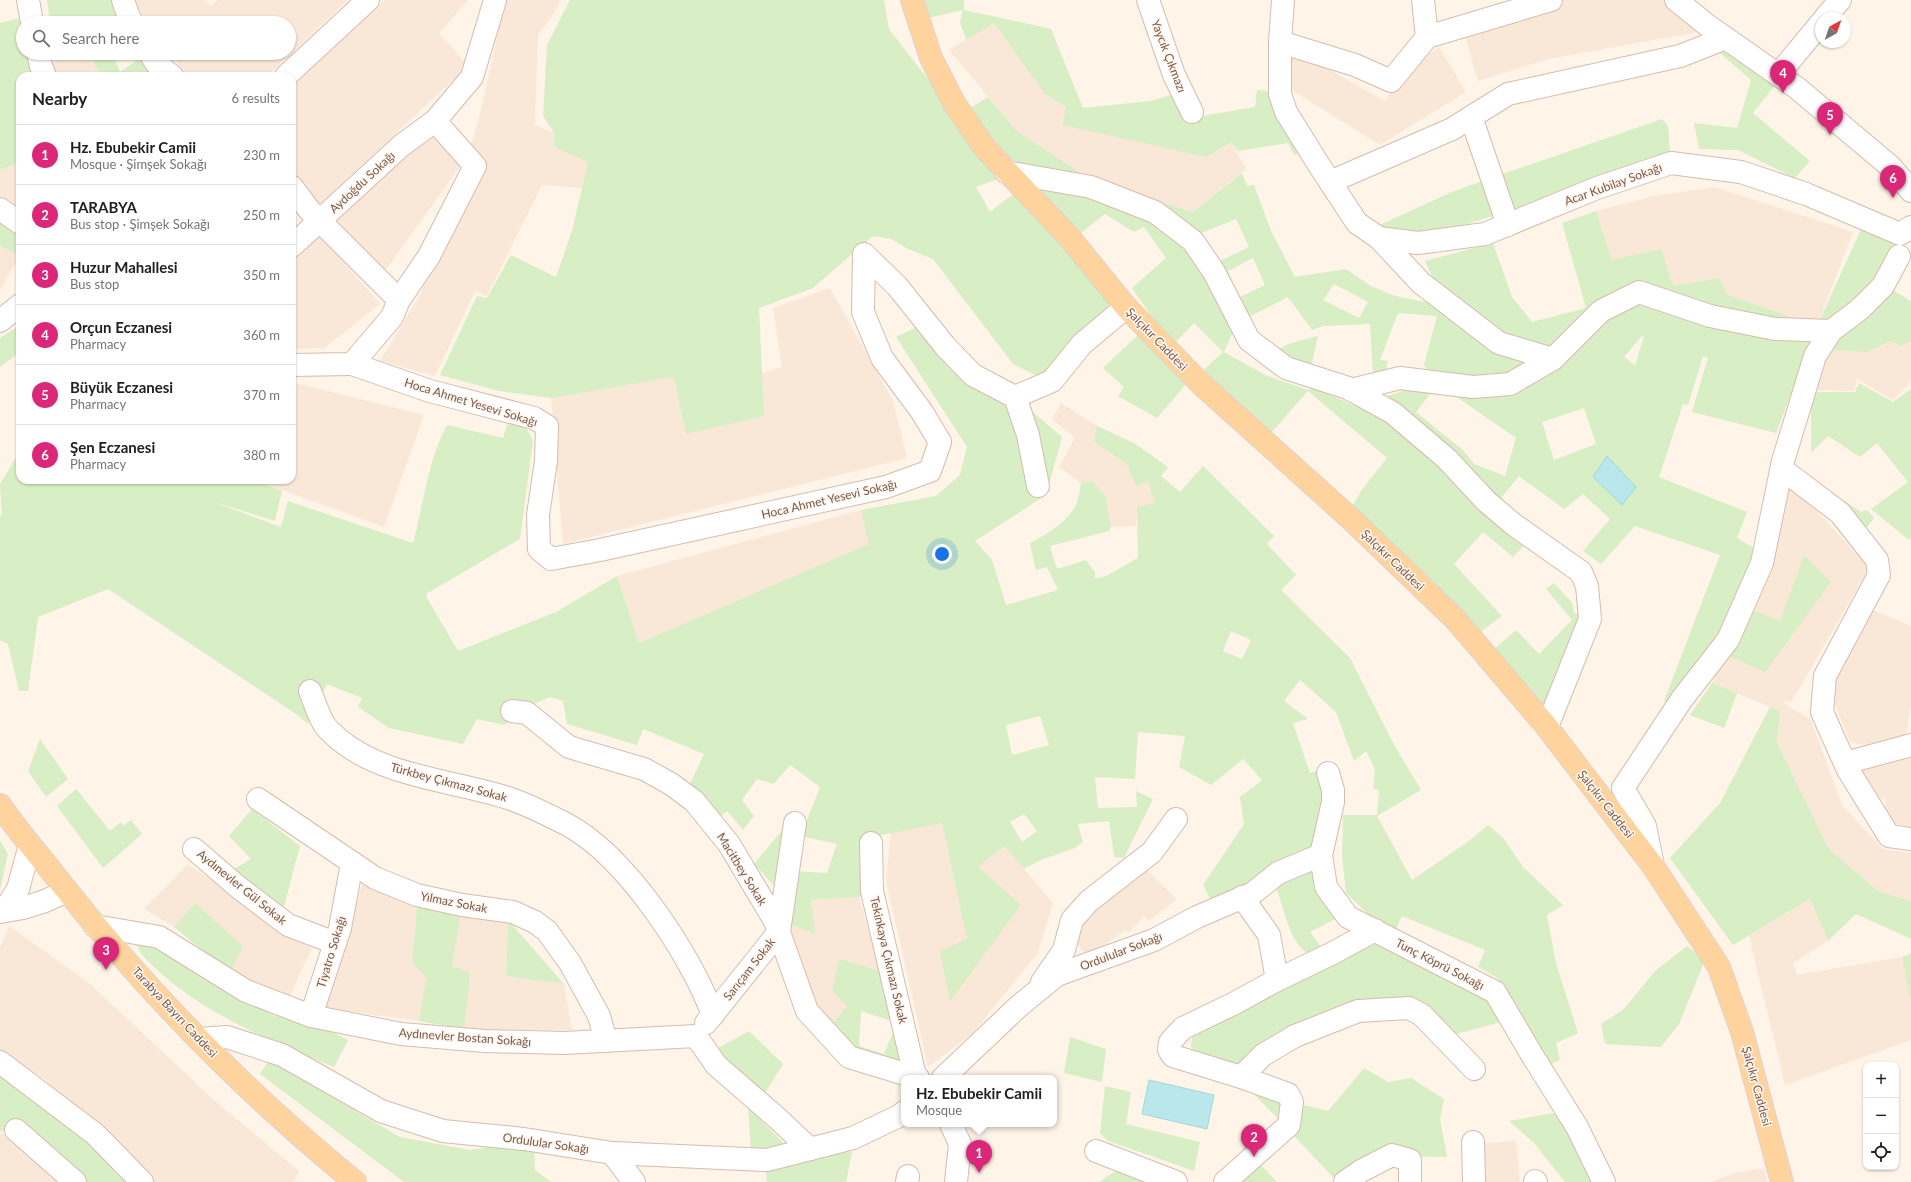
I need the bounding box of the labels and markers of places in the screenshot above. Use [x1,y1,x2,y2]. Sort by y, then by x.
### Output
pin: 4 [1770,60,1796,93]
pin: 5 [1817,102,1843,135]
pin: 6 [1880,165,1906,198]
pin: 3 [93,937,119,970]
pin: 2 [1241,1124,1267,1157]
pin: 1 [966,1140,992,1173]

